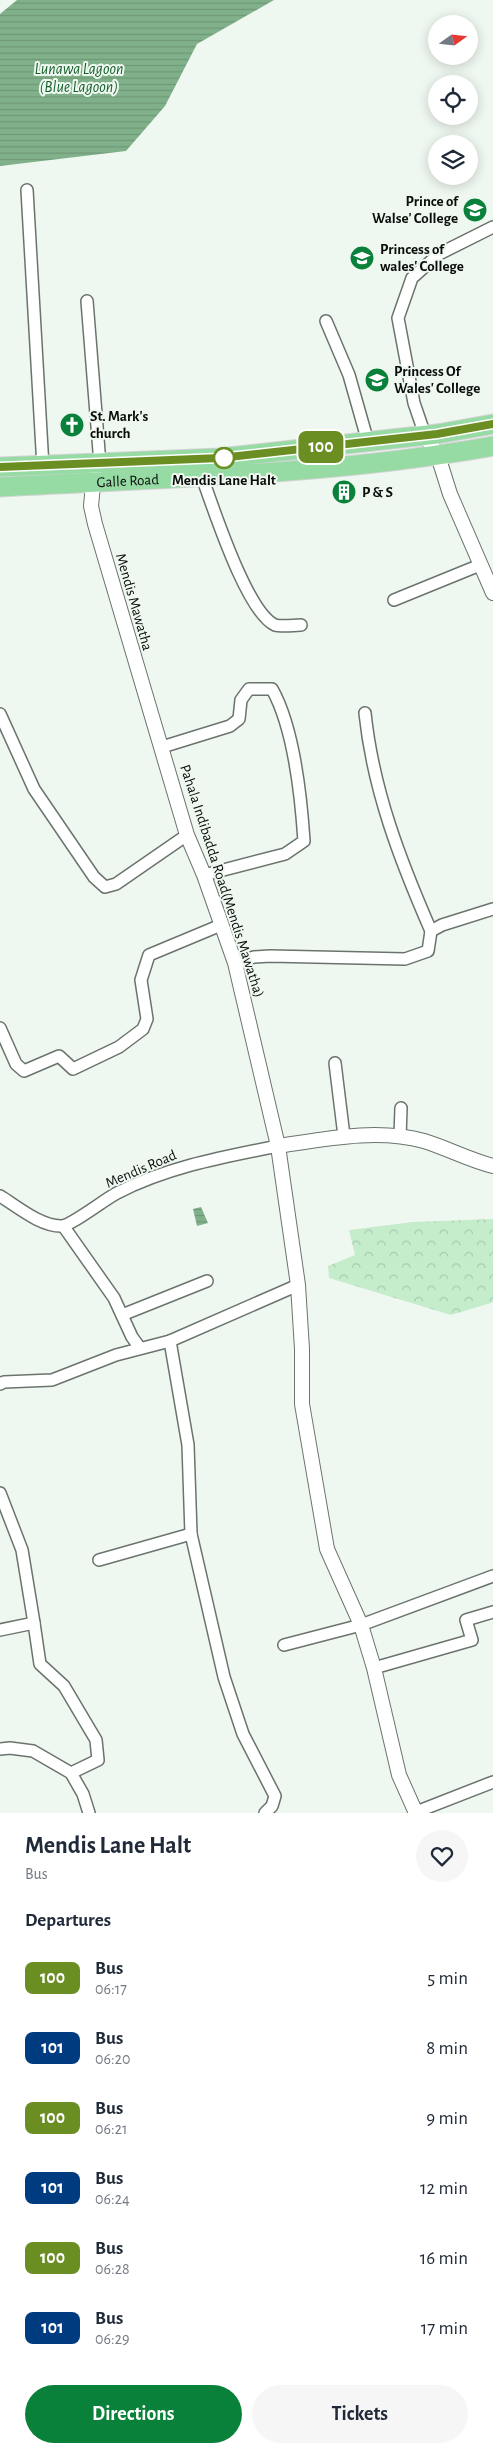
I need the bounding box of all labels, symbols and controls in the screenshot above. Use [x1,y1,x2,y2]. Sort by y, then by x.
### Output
north arrow [428,15,478,65]
map controls [428,15,478,185]
water label: Lunawa Lagoon (Blue Lagoon) [34,61,124,95]
button: locate [428,75,478,125]
button: layers [428,135,478,185]
place label: Prince of Walse' College [372,194,459,226]
school or university icon: Prince of Walse' College [462,197,488,223]
place label: Princess of wales' College [380,242,464,274]
school or university icon: Princess of wales' College [349,245,375,271]
place label: Princess Of Wales' College [394,364,480,396]
school or university icon: Princess Of Wales' College [364,367,390,393]
place label: St. Mark's church [90,409,148,441]
church icon: St. Mark's church [59,412,85,438]
line badge: 100 [292,431,350,463]
text: 100 [308,438,334,456]
marker: Mendis Lane Halt [213,447,235,469]
street label: Galle Road [96,472,160,490]
place label: Mendis Lane Halt [172,473,276,488]
building icon: P & S [331,479,357,505]
place label: P & S [362,485,393,500]
street label: Mendis Mawatha [113,552,155,652]
street label: Pahala Indibadda Road(Mendis Mawatha) [177,763,267,999]
street label: Mendis Road [103,1147,179,1191]
button: heart [416,1830,468,1882]
text: Mendis Lane Halt [25,1834,191,1858]
text: Bus [25,1866,48,1882]
text: Departures [25,1911,111,1930]
text: Bus [95,1959,123,1978]
text: 100 [40,1969,65,1987]
text: 5 min [427,1969,468,1988]
text: 06:17 [95,1981,127,1997]
text: Bus [95,2029,123,2048]
text: 101 [41,2039,64,2057]
text: 8 min [426,2039,468,2058]
text: 06:20 [95,2051,130,2067]
text: Bus [95,2099,123,2118]
text: 100 [40,2109,65,2127]
text: 9 min [426,2109,468,2128]
text: 06:21 [95,2121,127,2137]
text: Bus [95,2169,123,2188]
text: 101 [41,2179,64,2197]
text: 12 min [420,2179,468,2198]
text: 06:24 [95,2191,130,2207]
text: Bus [95,2239,123,2258]
text: 100 [40,2249,65,2267]
text: 16 min [420,2249,468,2268]
text: 06:28 [95,2261,130,2277]
text: Bus [95,2309,123,2328]
text: 101 [41,2319,64,2337]
text: 17 min [421,2319,468,2338]
text: 06:29 [95,2331,129,2347]
button: Directions [25,2385,242,2443]
button: Tickets [252,2385,468,2443]

